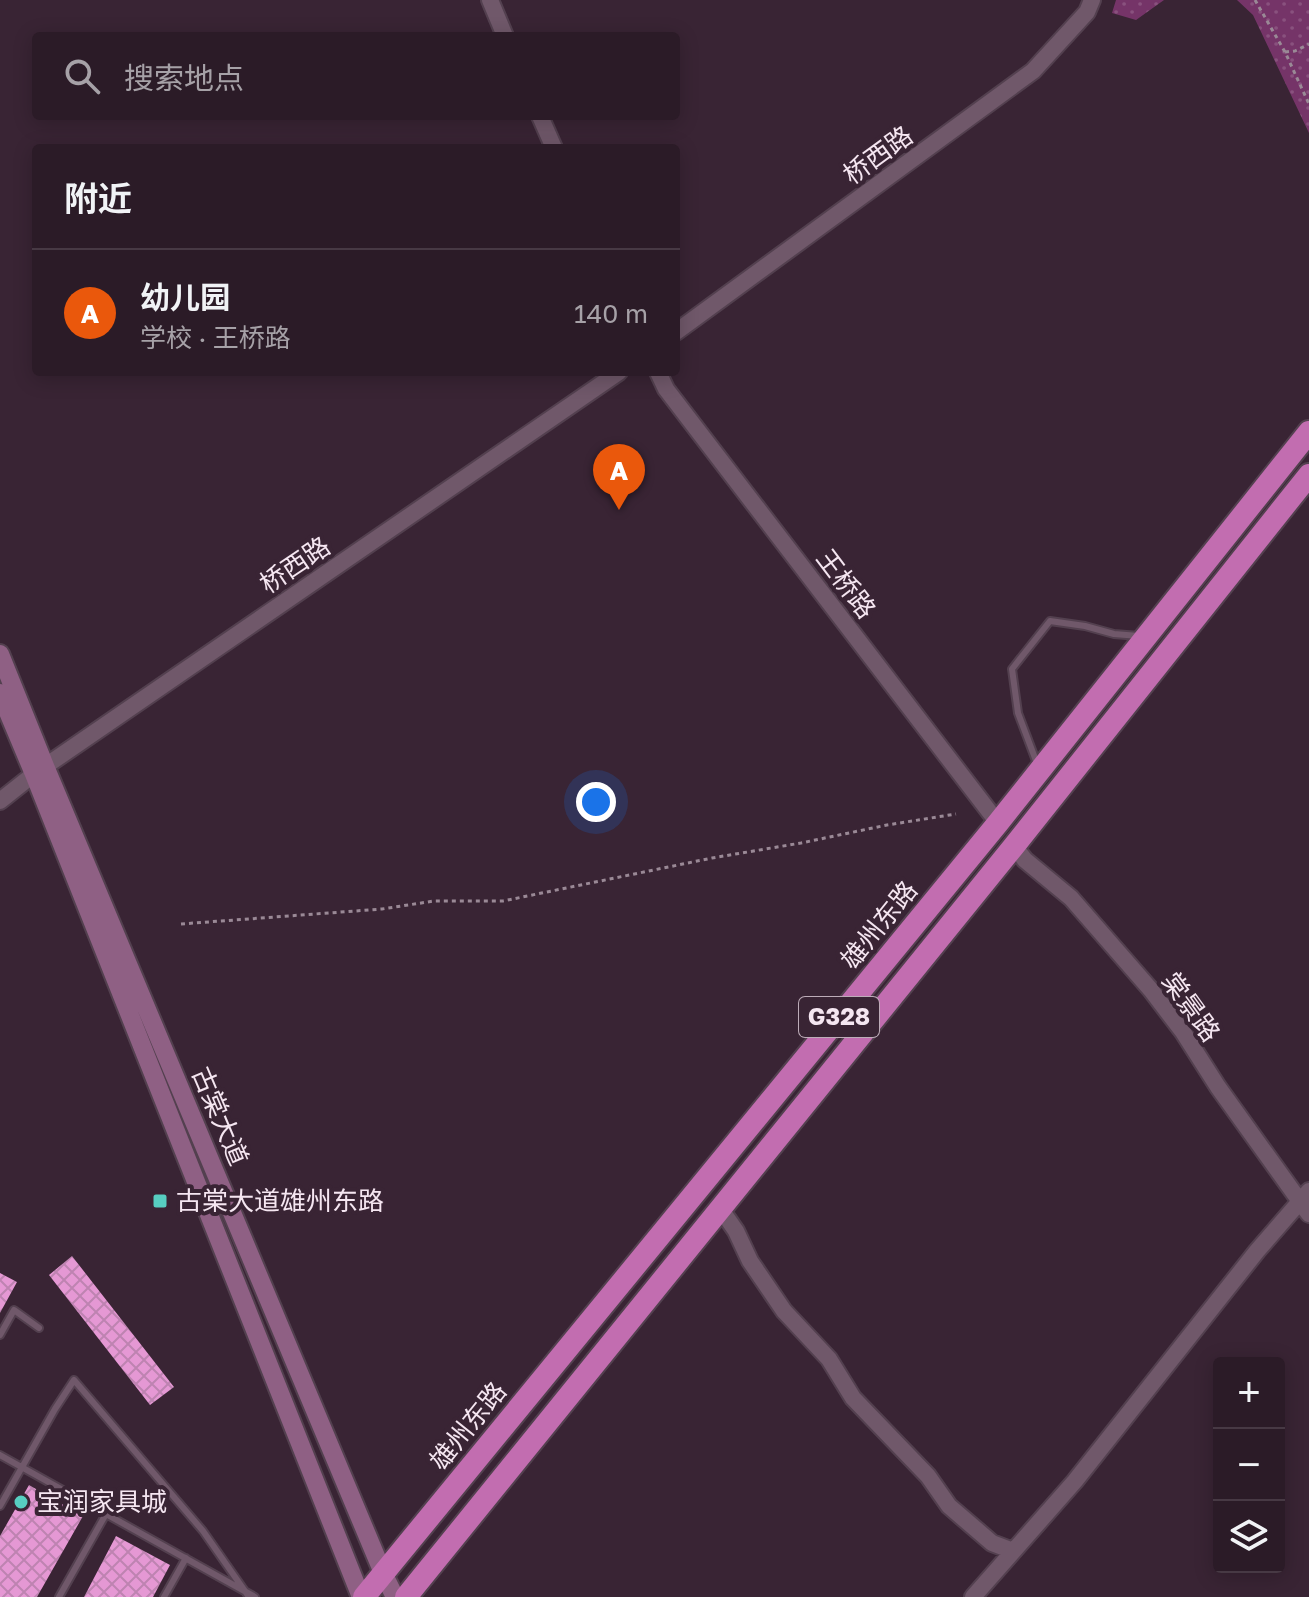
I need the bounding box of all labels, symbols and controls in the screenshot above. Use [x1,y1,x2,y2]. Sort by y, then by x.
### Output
search box [32,32,680,120]
icon: search [60,54,104,98]
text: 搜索地点 [124,60,244,96]
street label: 桥西路 [837,119,918,190]
text: 附近 [64,178,132,218]
text: 幼儿园 [140,279,230,315]
text: A [81,298,99,329]
text: 140 m [574,298,648,329]
text: 学校 · 王桥路 [140,322,291,353]
pin: A [593,444,645,510]
street label: 桥西路 [254,530,336,599]
street label: 王桥路 [811,543,882,624]
your location [576,782,616,822]
street label: 雄州东路 [834,875,923,975]
street label: 棠景路 [1156,966,1227,1047]
road number: G328 [799,997,879,1037]
street label: 古棠大道 [186,1062,255,1170]
place label: 古棠大道雄州东路 [176,1185,384,1216]
marker: 古棠大道雄州东路 [151,1192,169,1210]
map controls [1213,1357,1285,1573]
button: + [1213,1357,1285,1429]
street label: 雄州东路 [423,1376,512,1476]
button: − [1213,1429,1285,1501]
place label: 宝润家具城 [37,1486,167,1517]
marker: 宝润家具城 [12,1493,30,1511]
button: layers [1213,1501,1285,1573]

